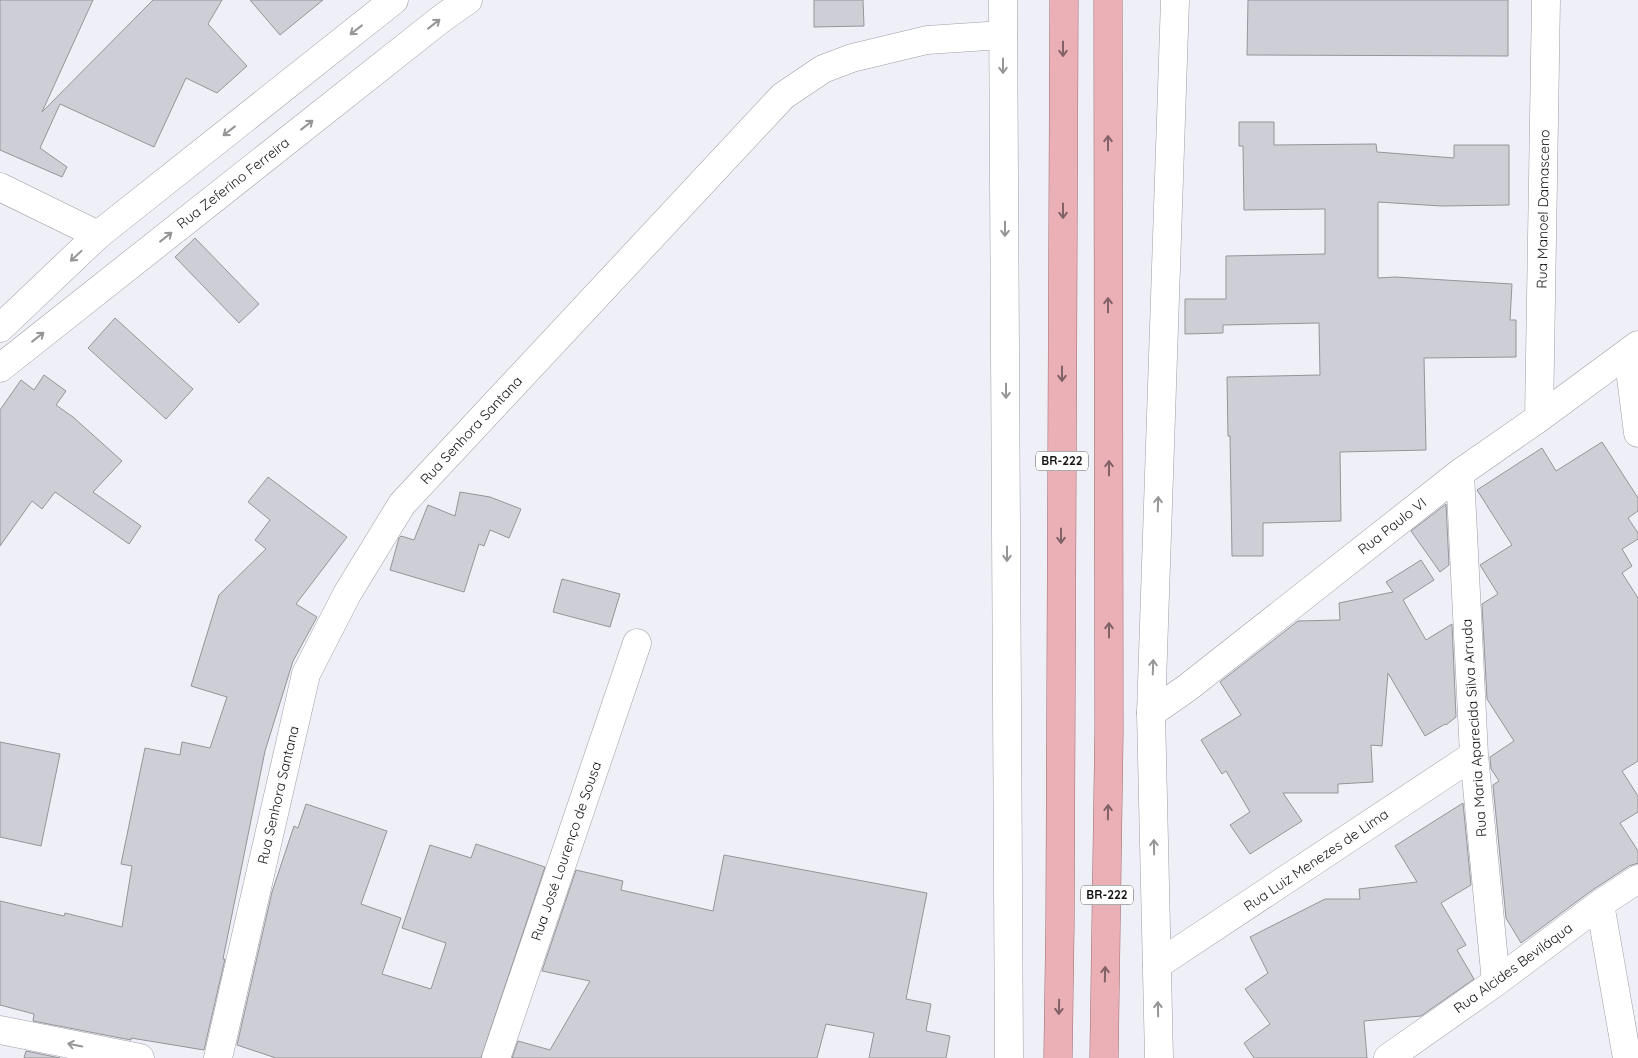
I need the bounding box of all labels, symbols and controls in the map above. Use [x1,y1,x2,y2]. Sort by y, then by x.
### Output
one-way arrow [427,19,441,29]
one-way arrow [350,25,363,36]
one-way arrow [1058,40,1068,56]
one-way arrow [999,58,1008,74]
one-way arrow [300,119,313,130]
one-way arrow [223,126,236,137]
street label: Rua Manoel Damasceno [1533,129,1553,289]
street label: Rua Zeferino Ferreira [173,133,293,233]
one-way arrow [1103,135,1113,151]
one-way arrow [1058,202,1068,219]
one-way arrow [1000,220,1010,236]
one-way arrow [159,231,172,242]
one-way arrow [70,250,82,262]
one-way arrow [1103,297,1113,314]
one-way arrow [31,332,44,343]
one-way arrow [1057,365,1067,381]
street label: Rua Senhora Santana [416,372,526,488]
one-way arrow [1001,382,1011,399]
road number: BR-222 [1036,452,1088,471]
one-way arrow [1104,460,1114,476]
street label: Rua Paulo VI [1354,494,1430,558]
one-way arrow [1153,497,1163,513]
one-way arrow [1056,528,1066,544]
one-way arrow [1002,545,1012,561]
street label: Rua Maria Aparecida Silva Arruda [1457,618,1491,838]
one-way arrow [1104,622,1114,638]
one-way arrow [1148,659,1157,675]
street label: Rua Senhora Santana [253,724,303,866]
street label: Rua José Lourenço de Sousa [527,759,605,943]
one-way arrow [1103,804,1113,820]
street label: Rua Luiz Menezes de Lima [1240,805,1392,915]
one-way arrow [1150,839,1159,855]
road number: BR-222 [1081,886,1133,904]
street label: Rua Alcides Beviláqua [1450,919,1576,1017]
one-way arrow [1100,967,1110,983]
one-way arrow [1054,998,1063,1014]
one-way arrow [1153,1002,1163,1018]
one-way arrow [68,1040,84,1049]

